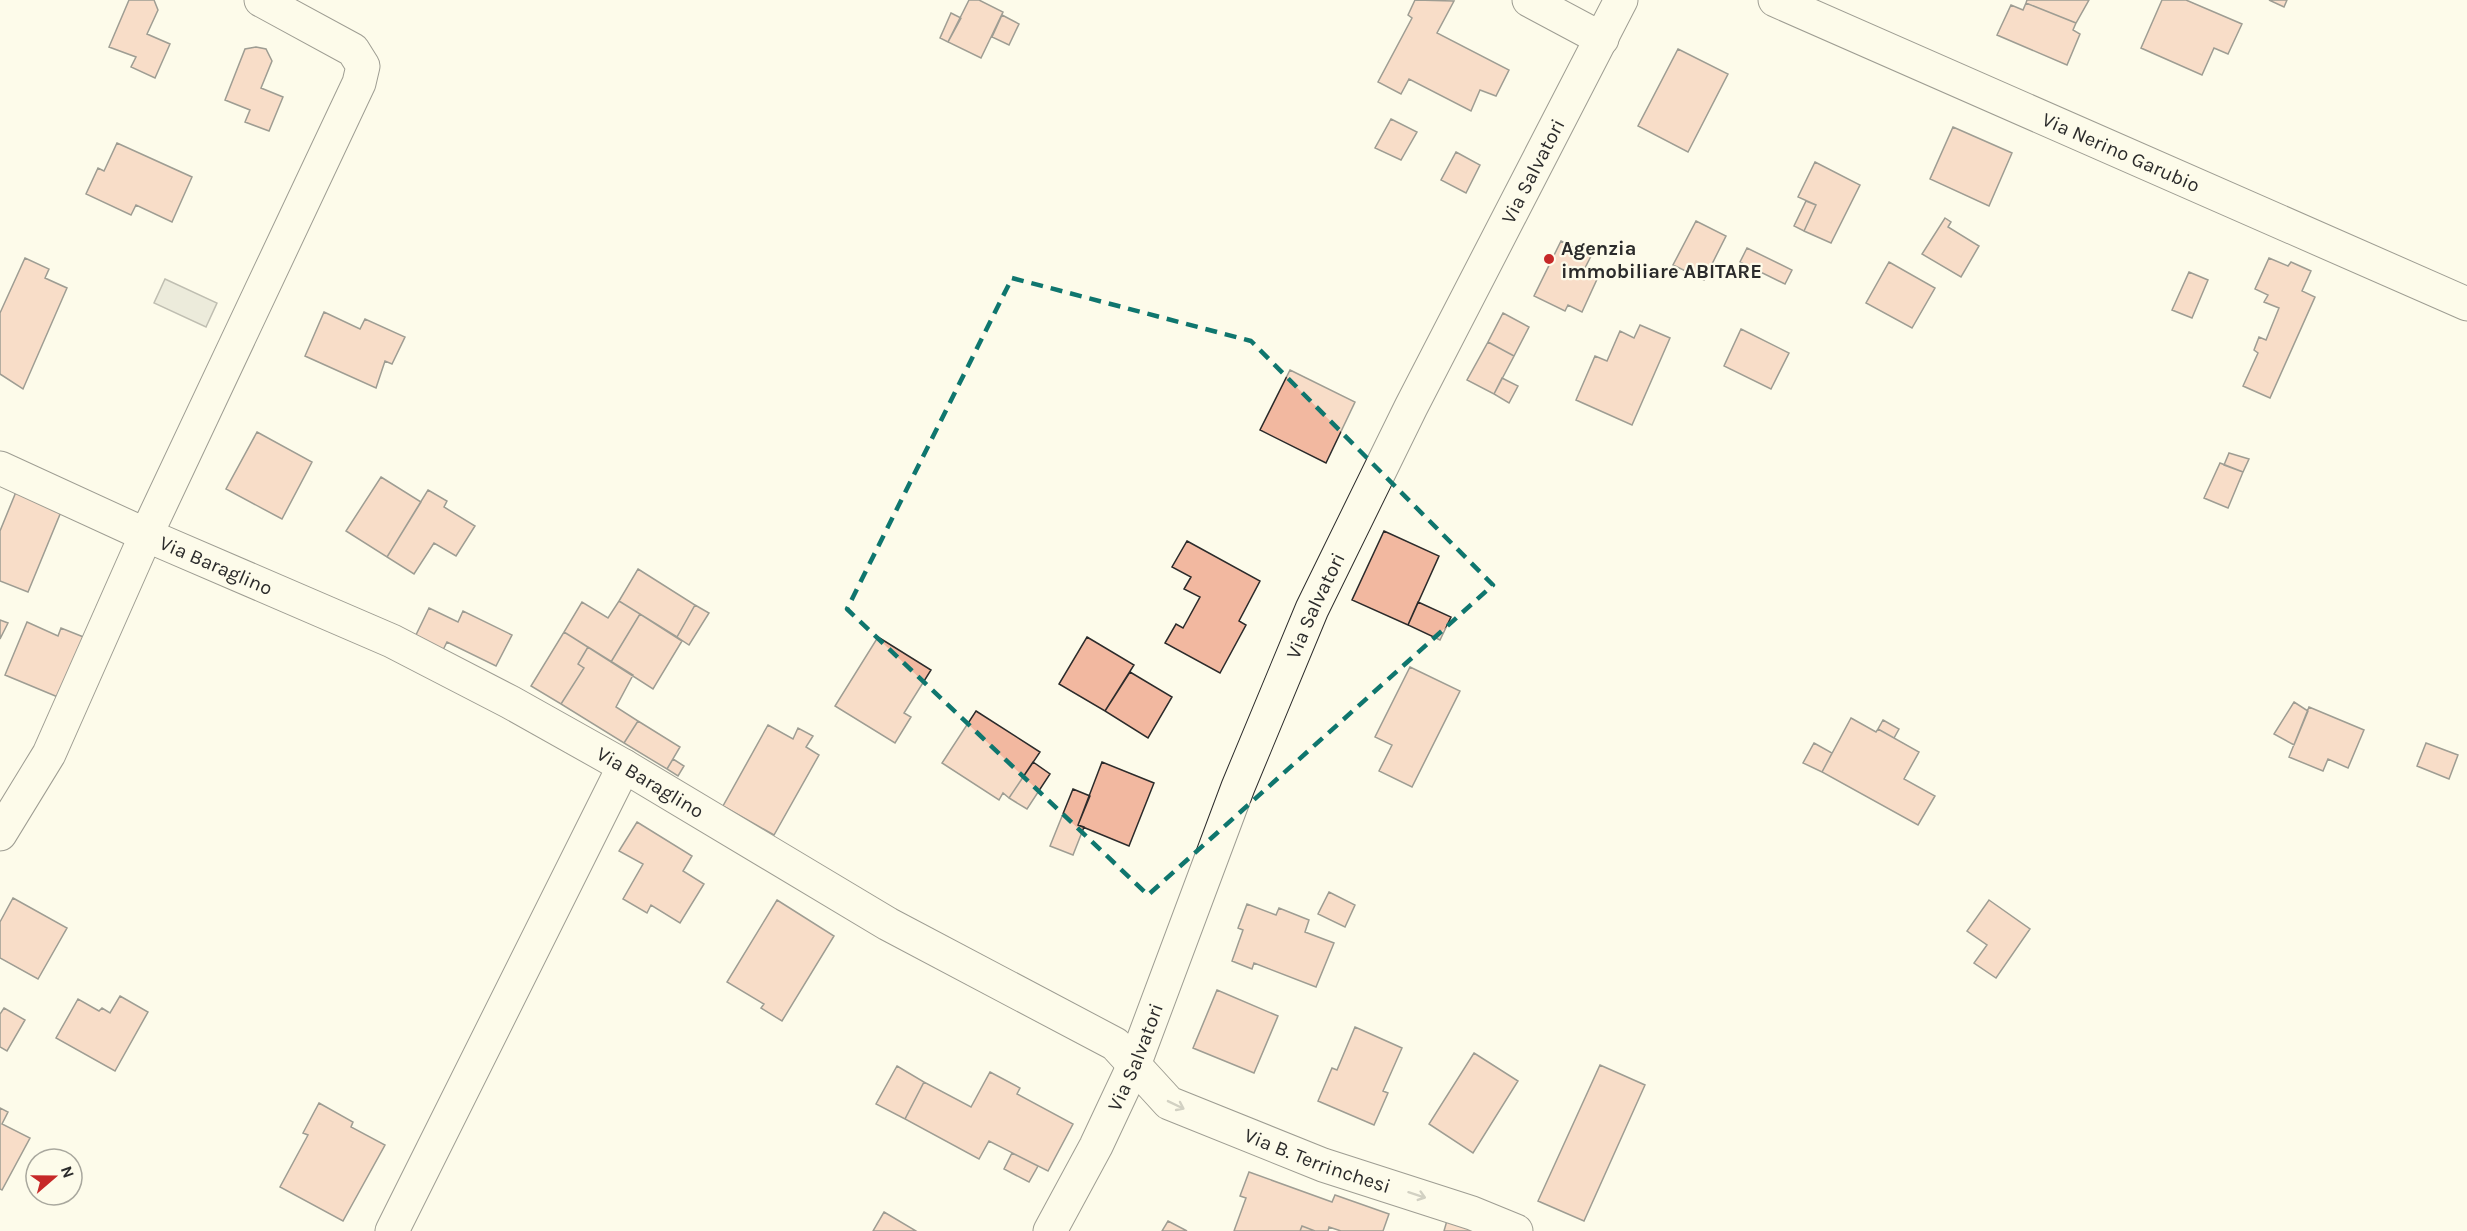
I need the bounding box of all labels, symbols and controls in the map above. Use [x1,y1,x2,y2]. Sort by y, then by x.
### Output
street label: Via Nerino Garubio [2038,108,2203,197]
street label: Via Salvatori [1497,115,1570,228]
place label: Agenzia immobiliare ABITARE [1561,237,1762,283]
marker: Agenzia immobiliare ABITARE [1542,252,1556,266]
street label: Via Baraglino [156,531,276,600]
street label: Via Salvatori [1282,549,1350,662]
street label: Via Baraglino [593,742,708,823]
street label: Via Salvatori [1103,1000,1168,1115]
one-way arrow [1166,1099,1184,1111]
street label: Via B. Terrinchesi [1241,1124,1394,1198]
north arrow [24,1147,84,1207]
text: N [57,1163,79,1181]
one-way arrow [1407,1190,1426,1201]

